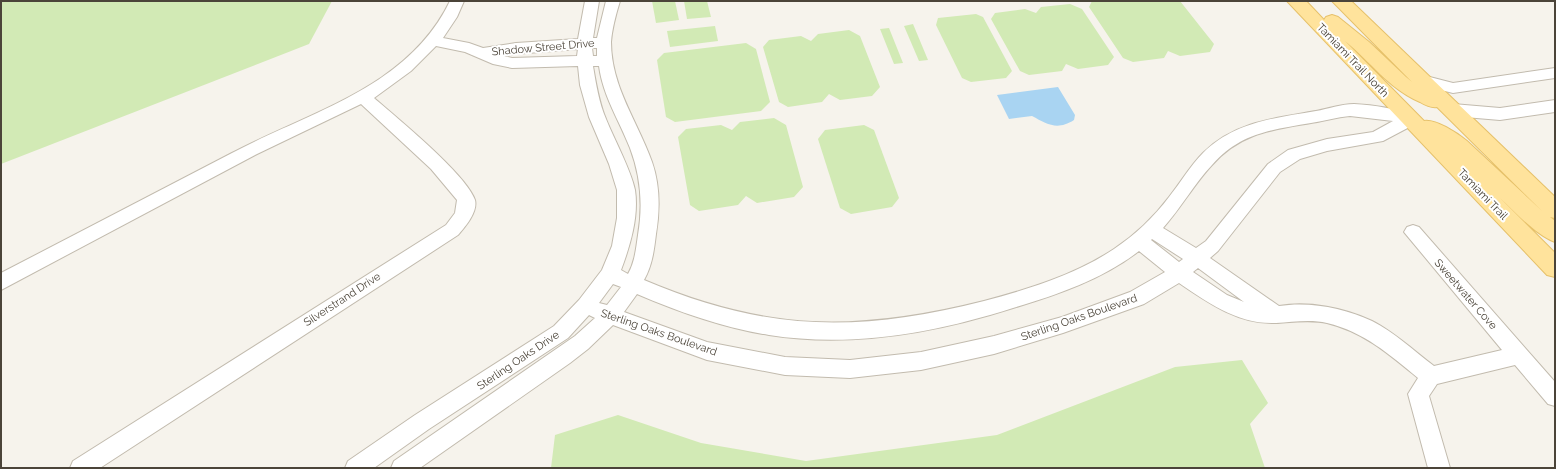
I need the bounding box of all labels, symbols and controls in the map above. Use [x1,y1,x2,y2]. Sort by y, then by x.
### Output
street label: Tamiami Trail North [1314,21,1391,100]
street label: Shadow Street Drive [491,36,596,58]
street label: Tamiami Trail [1455,166,1510,223]
street label: Sweetwater Cove [1432,256,1500,333]
street label: Silverstrand Drive [301,269,384,329]
street label: Sterling Oaks Boulevard [1019,291,1139,343]
street label: Sterling Oaks Boulevard [599,306,719,359]
street label: Sterling Oaks Drive [475,328,562,393]

